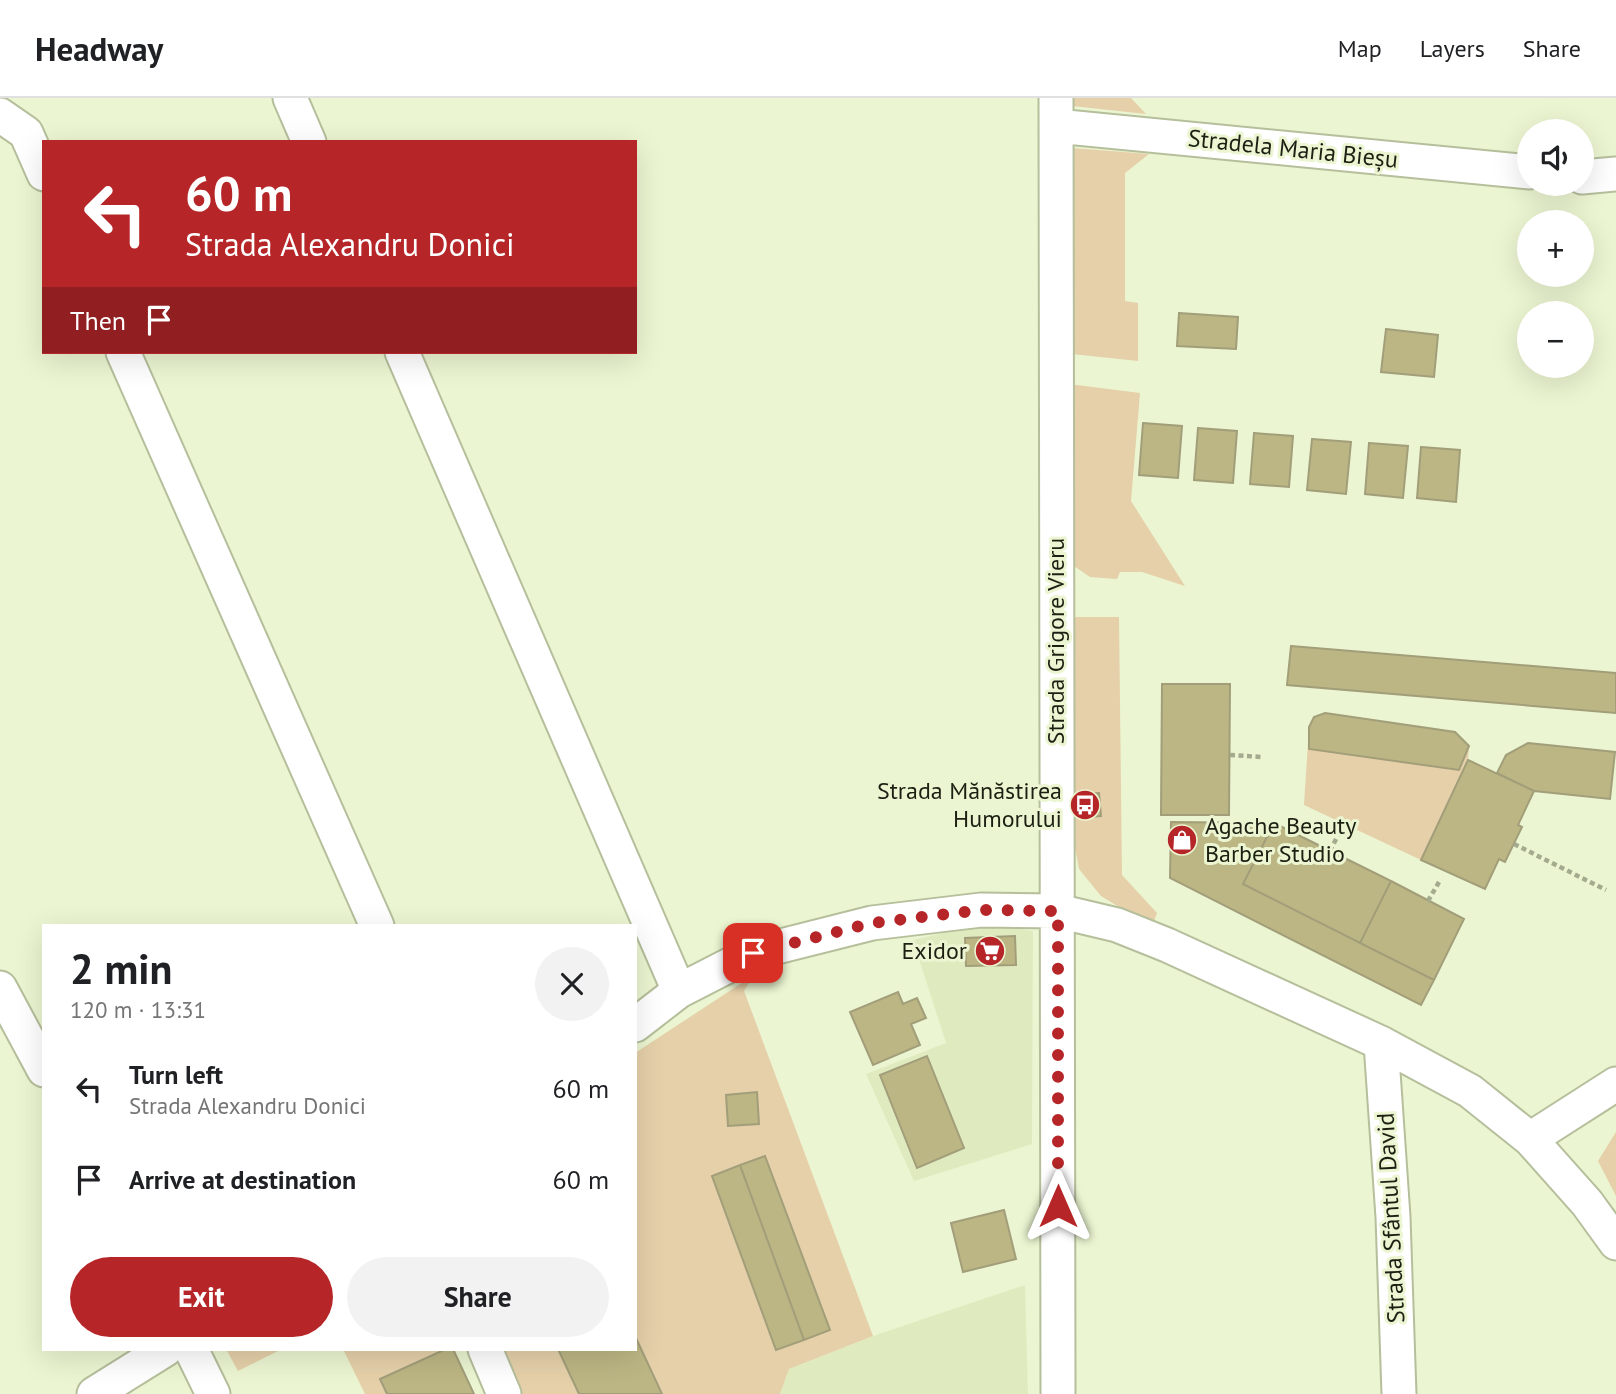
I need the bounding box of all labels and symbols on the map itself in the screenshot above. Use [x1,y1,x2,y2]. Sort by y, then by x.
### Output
street label: Stradela Maria Bieșu [1187,122,1400,175]
street label: Strada Grigore Vieru [1040,538,1071,744]
place label: Strada Mănăstirea Humorului [877,775,1062,834]
bus stop icon: Strada Mănăstirea Humorului [1068,788,1102,822]
place label: Agache Beauty Barber Studio [1205,810,1356,869]
shop icon: Agache Beauty Barber Studio [1165,823,1199,857]
pin [723,923,783,983]
supermarket icon: Exidor [973,934,1007,968]
place label: Exidor [901,935,967,966]
street label: Strada Sfântul David [1370,1112,1411,1324]
position arrow [1021,1169,1095,1243]

